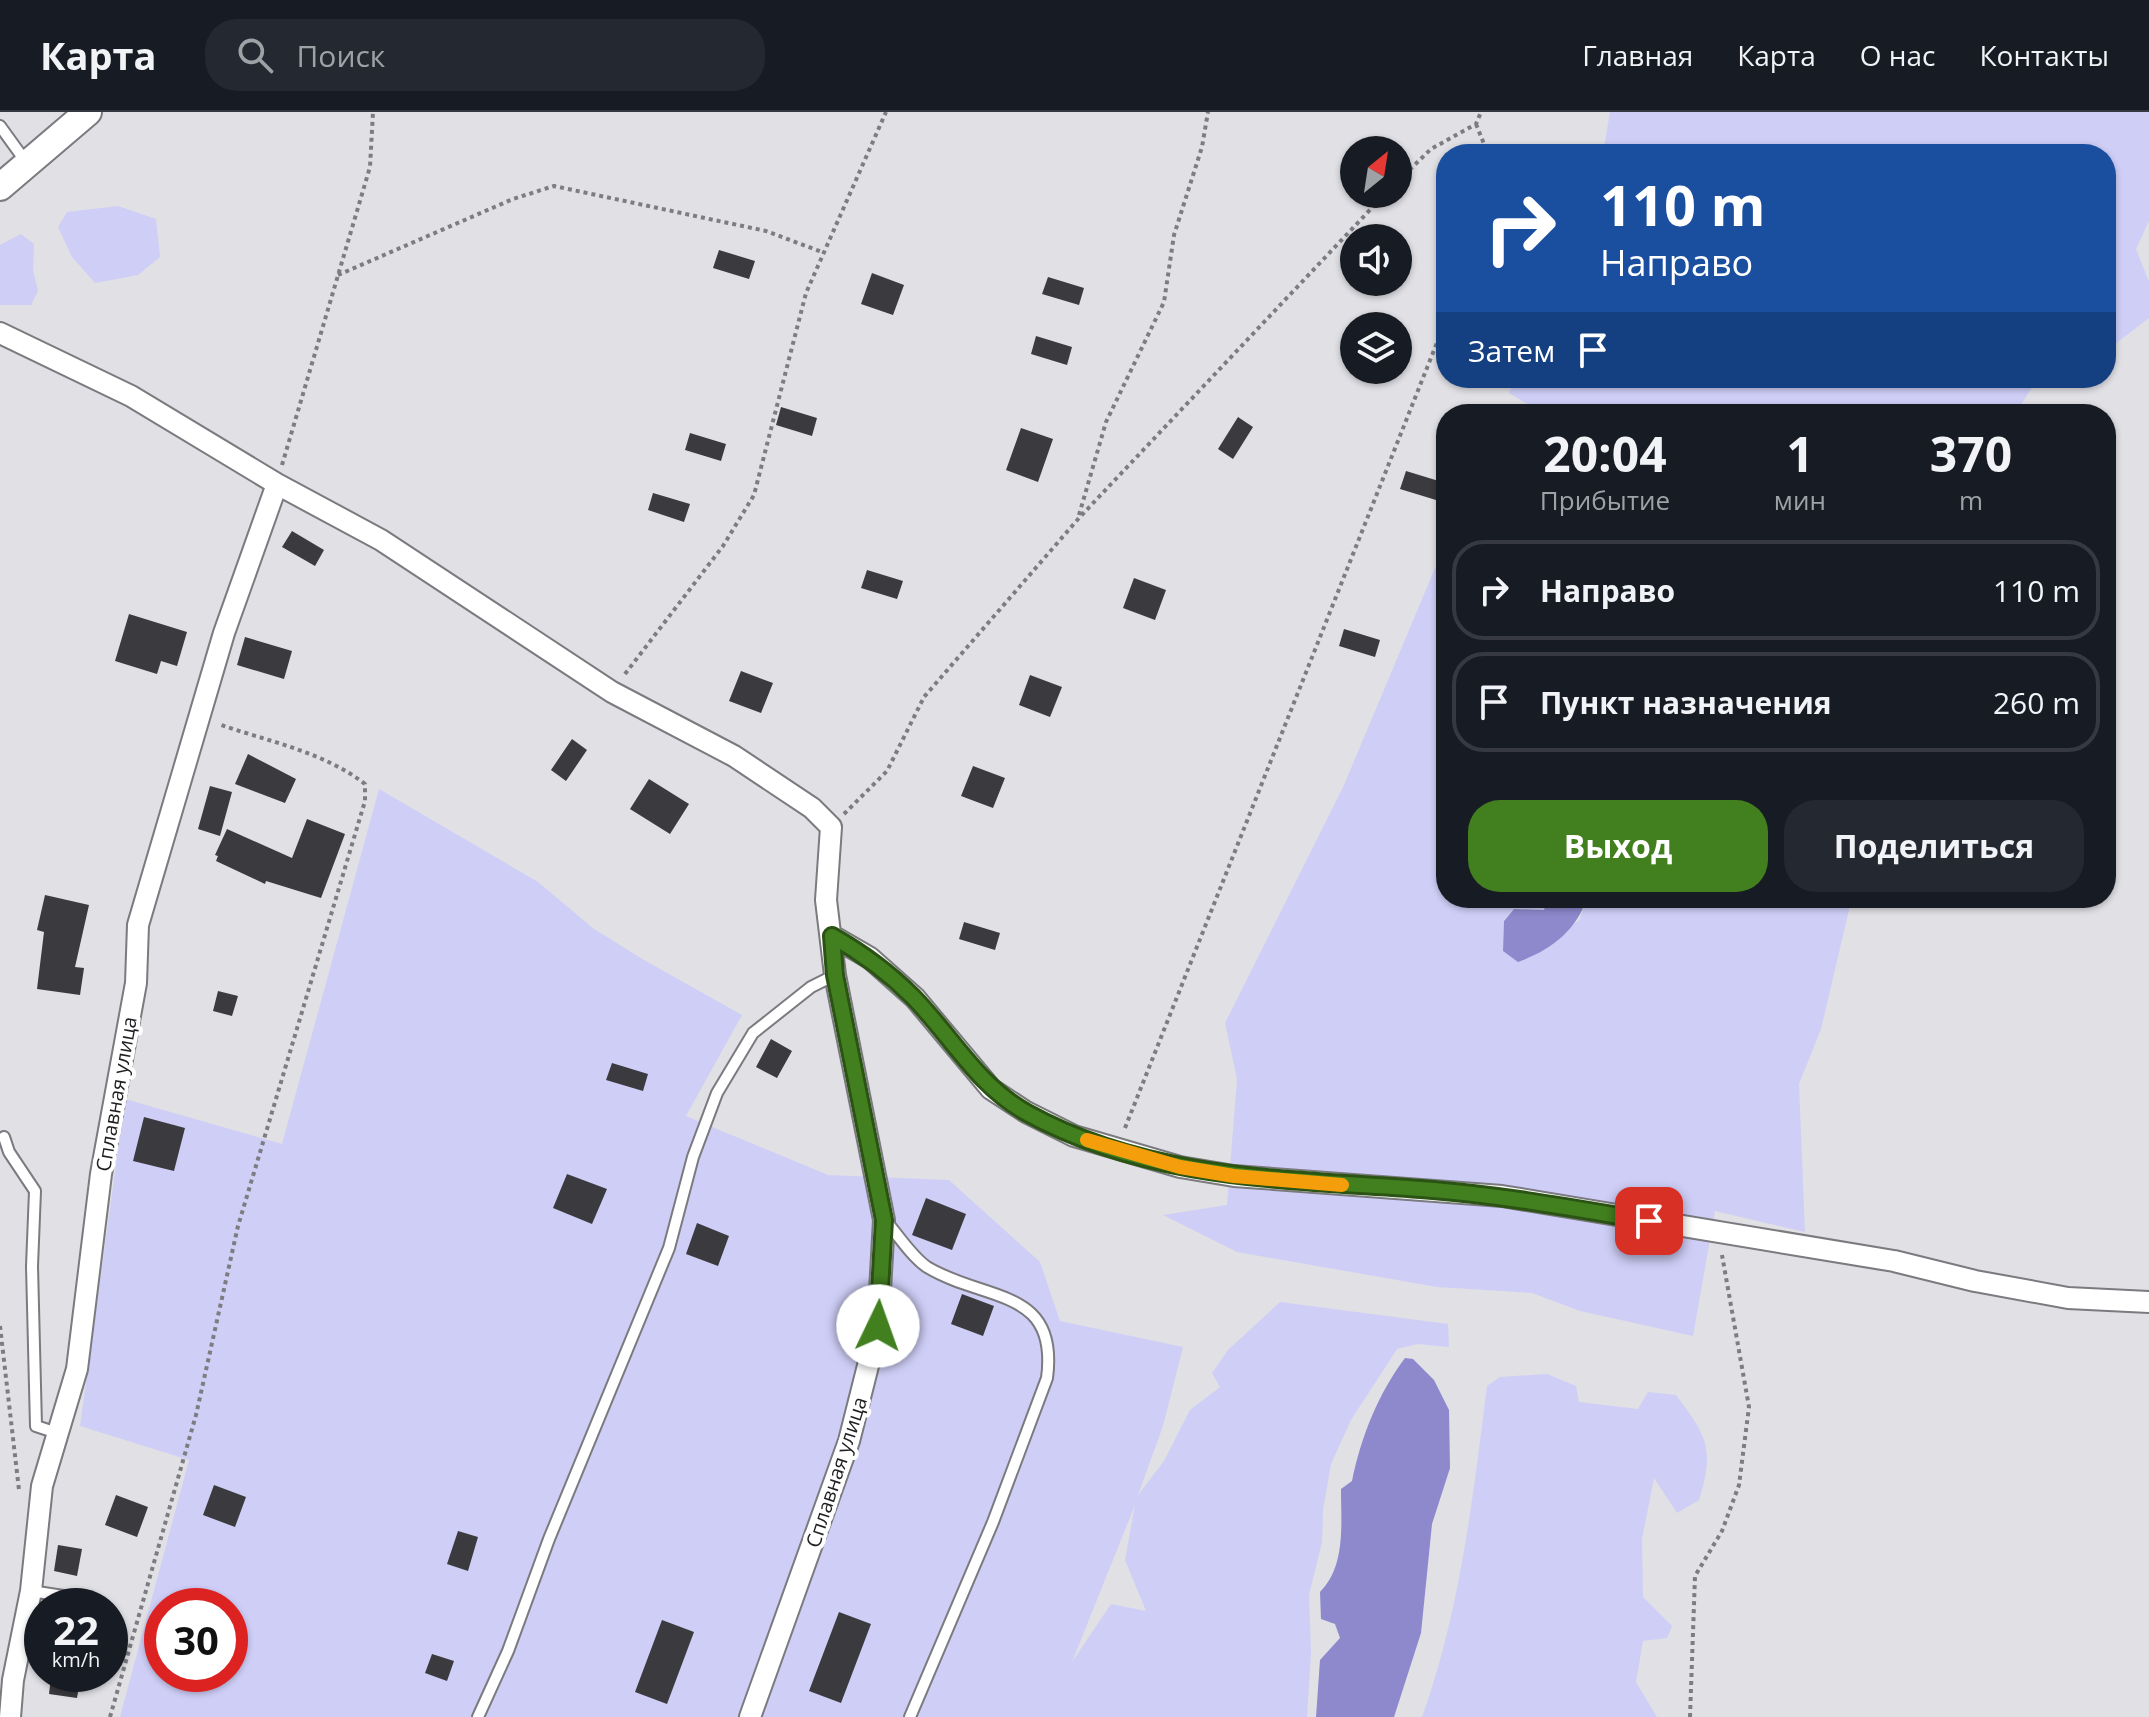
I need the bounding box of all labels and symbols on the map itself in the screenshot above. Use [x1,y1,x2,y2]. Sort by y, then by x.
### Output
north arrow [1340,136,1412,208]
street label: Сплавная улица [89,1014,143,1174]
pin [1615,1187,1683,1255]
position arrow [836,1284,920,1368]
street label: Сплавная улица [799,1393,873,1551]
speed limit sign: 30 [144,1588,248,1692]

